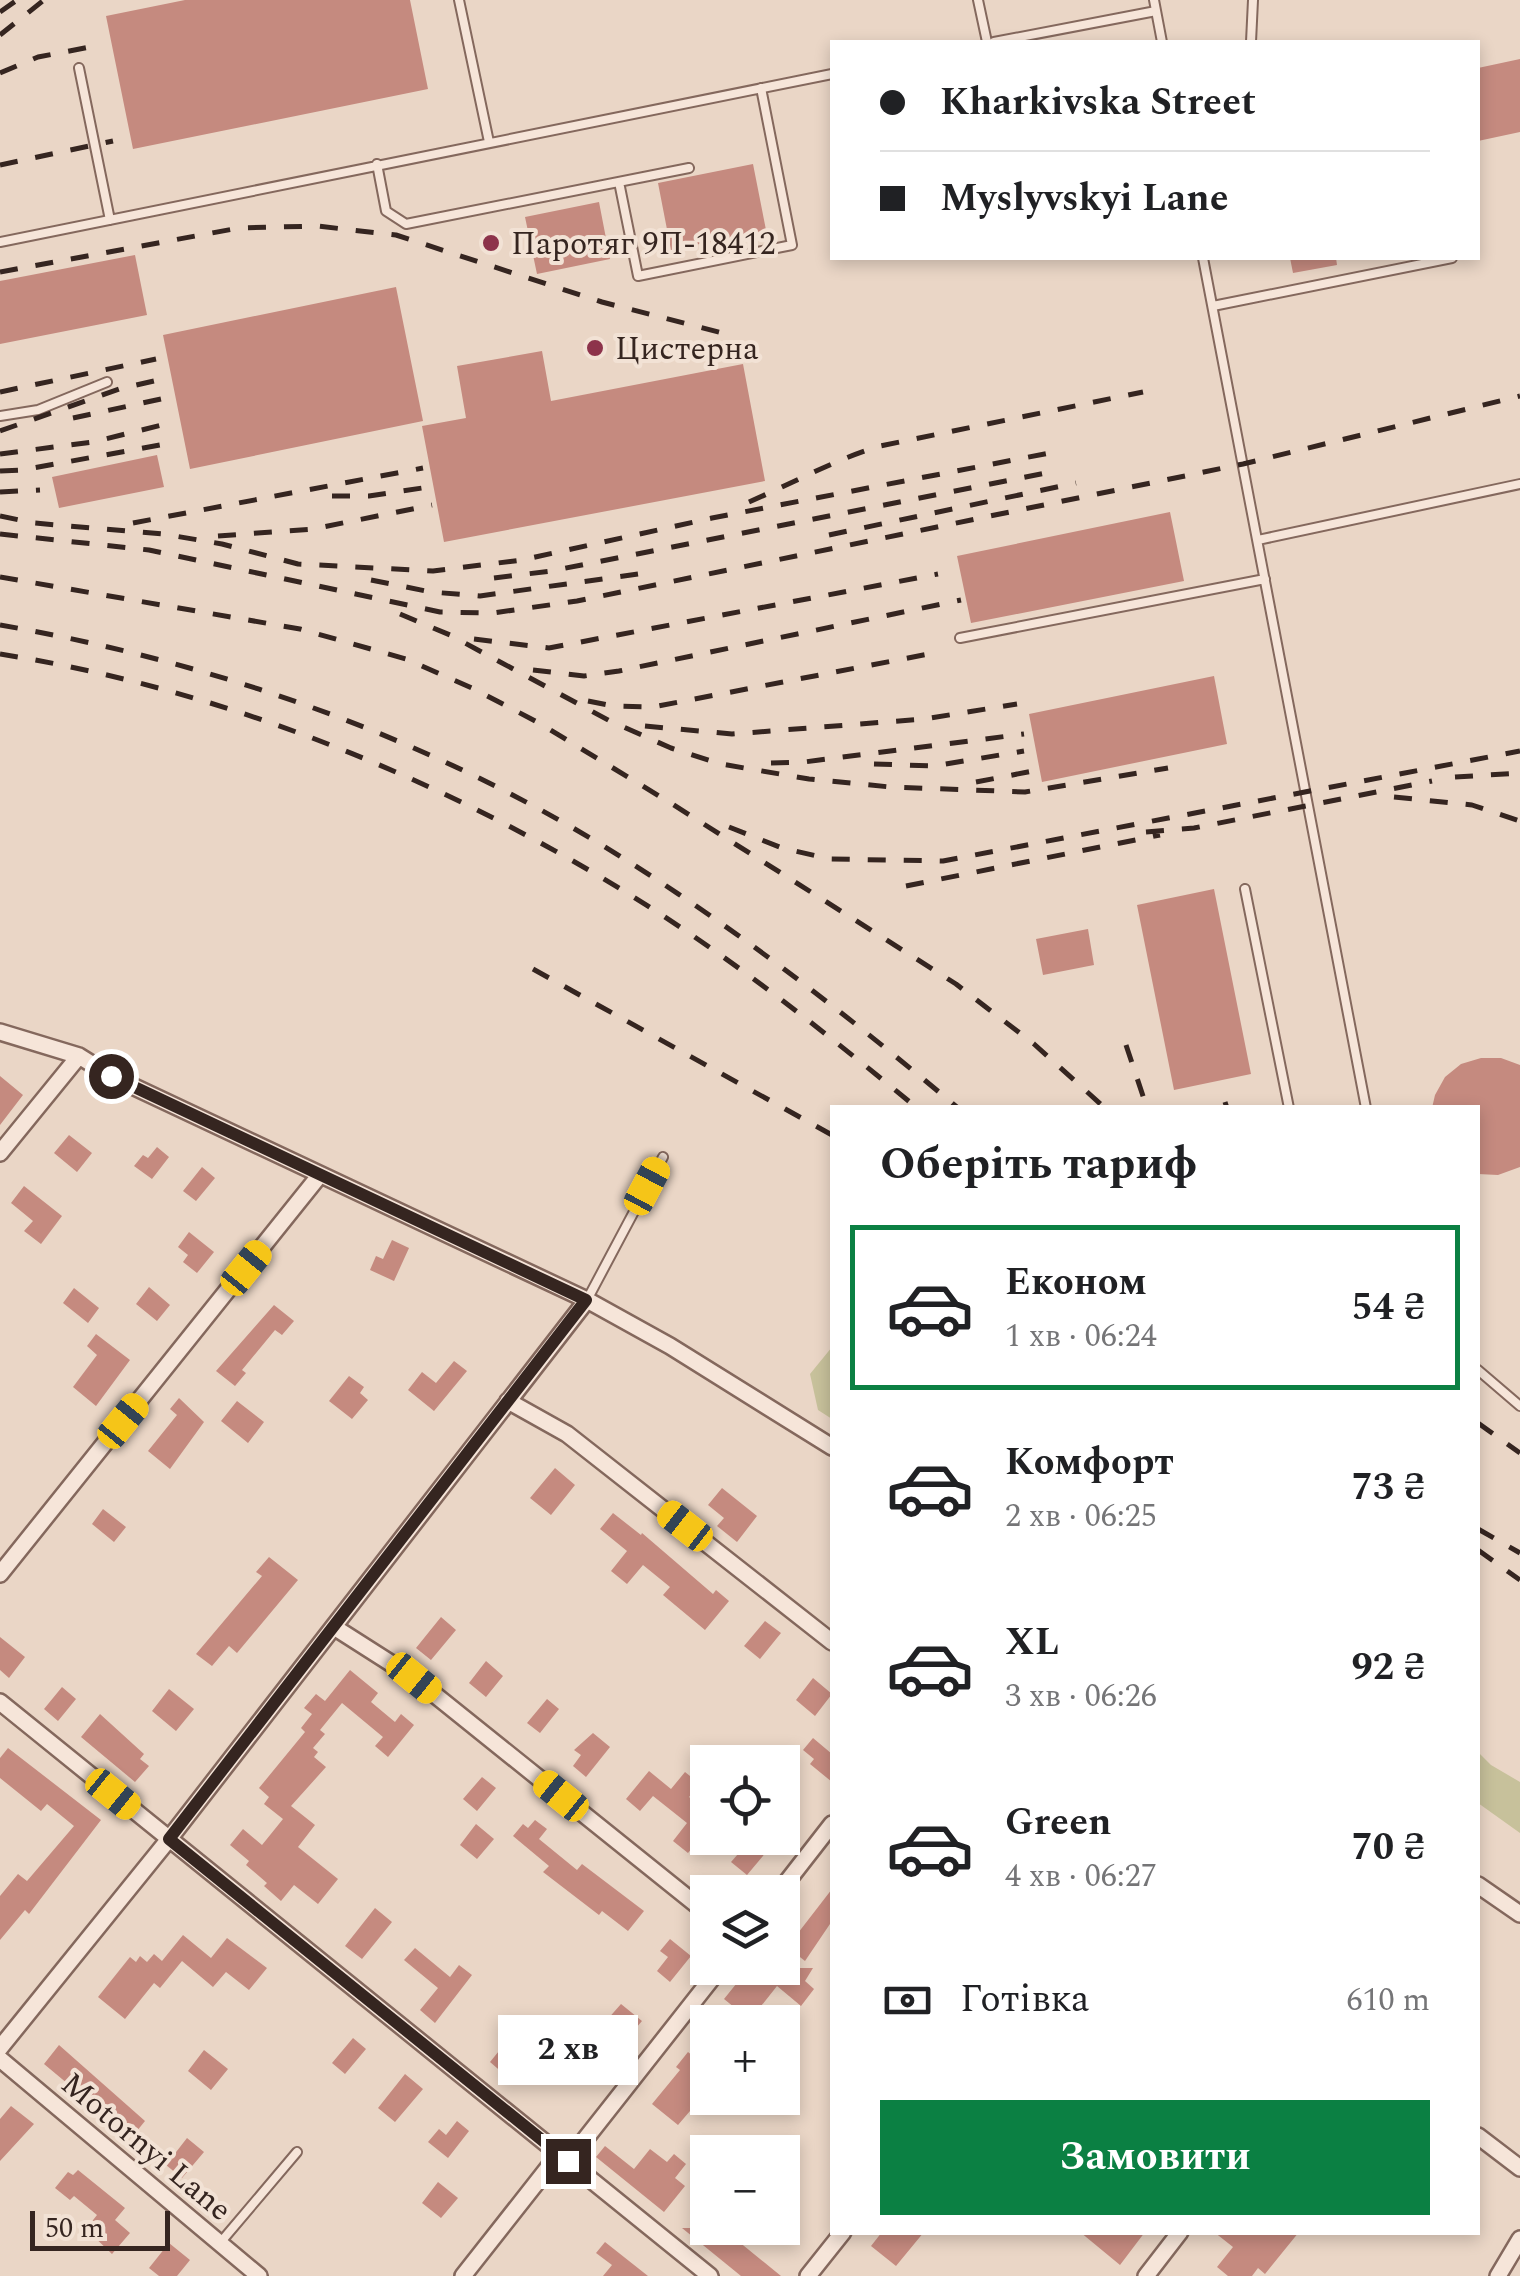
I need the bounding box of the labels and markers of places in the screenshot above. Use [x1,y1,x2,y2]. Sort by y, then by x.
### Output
place label: Паротяг 9П-18412 [511,220,776,269]
marker: Паротяг 9П-18412 [480,232,502,254]
place label: Цистерна [615,325,759,374]
marker: Цистерна [584,337,606,359]

